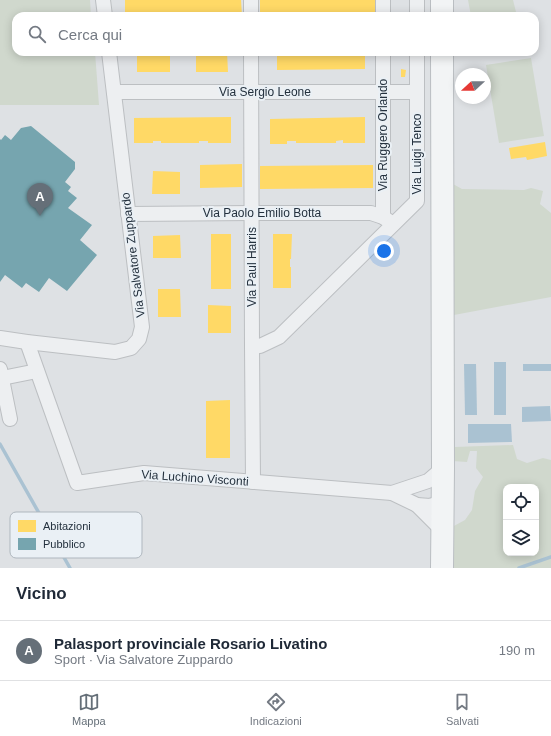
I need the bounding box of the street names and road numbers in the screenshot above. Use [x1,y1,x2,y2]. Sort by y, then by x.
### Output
street label: Via Ruggero Orlando [376,78,390,191]
street label: Via Sergio Leone [219,85,311,99]
street label: Via Luigi Tenco [410,113,424,194]
street label: Via Salvatore Zuppardo [118,191,148,318]
street label: Via Paolo Emilio Botta [203,206,322,220]
street label: Via Paul Harris [245,227,259,307]
street label: Via Luchino Visconti [141,467,249,489]

